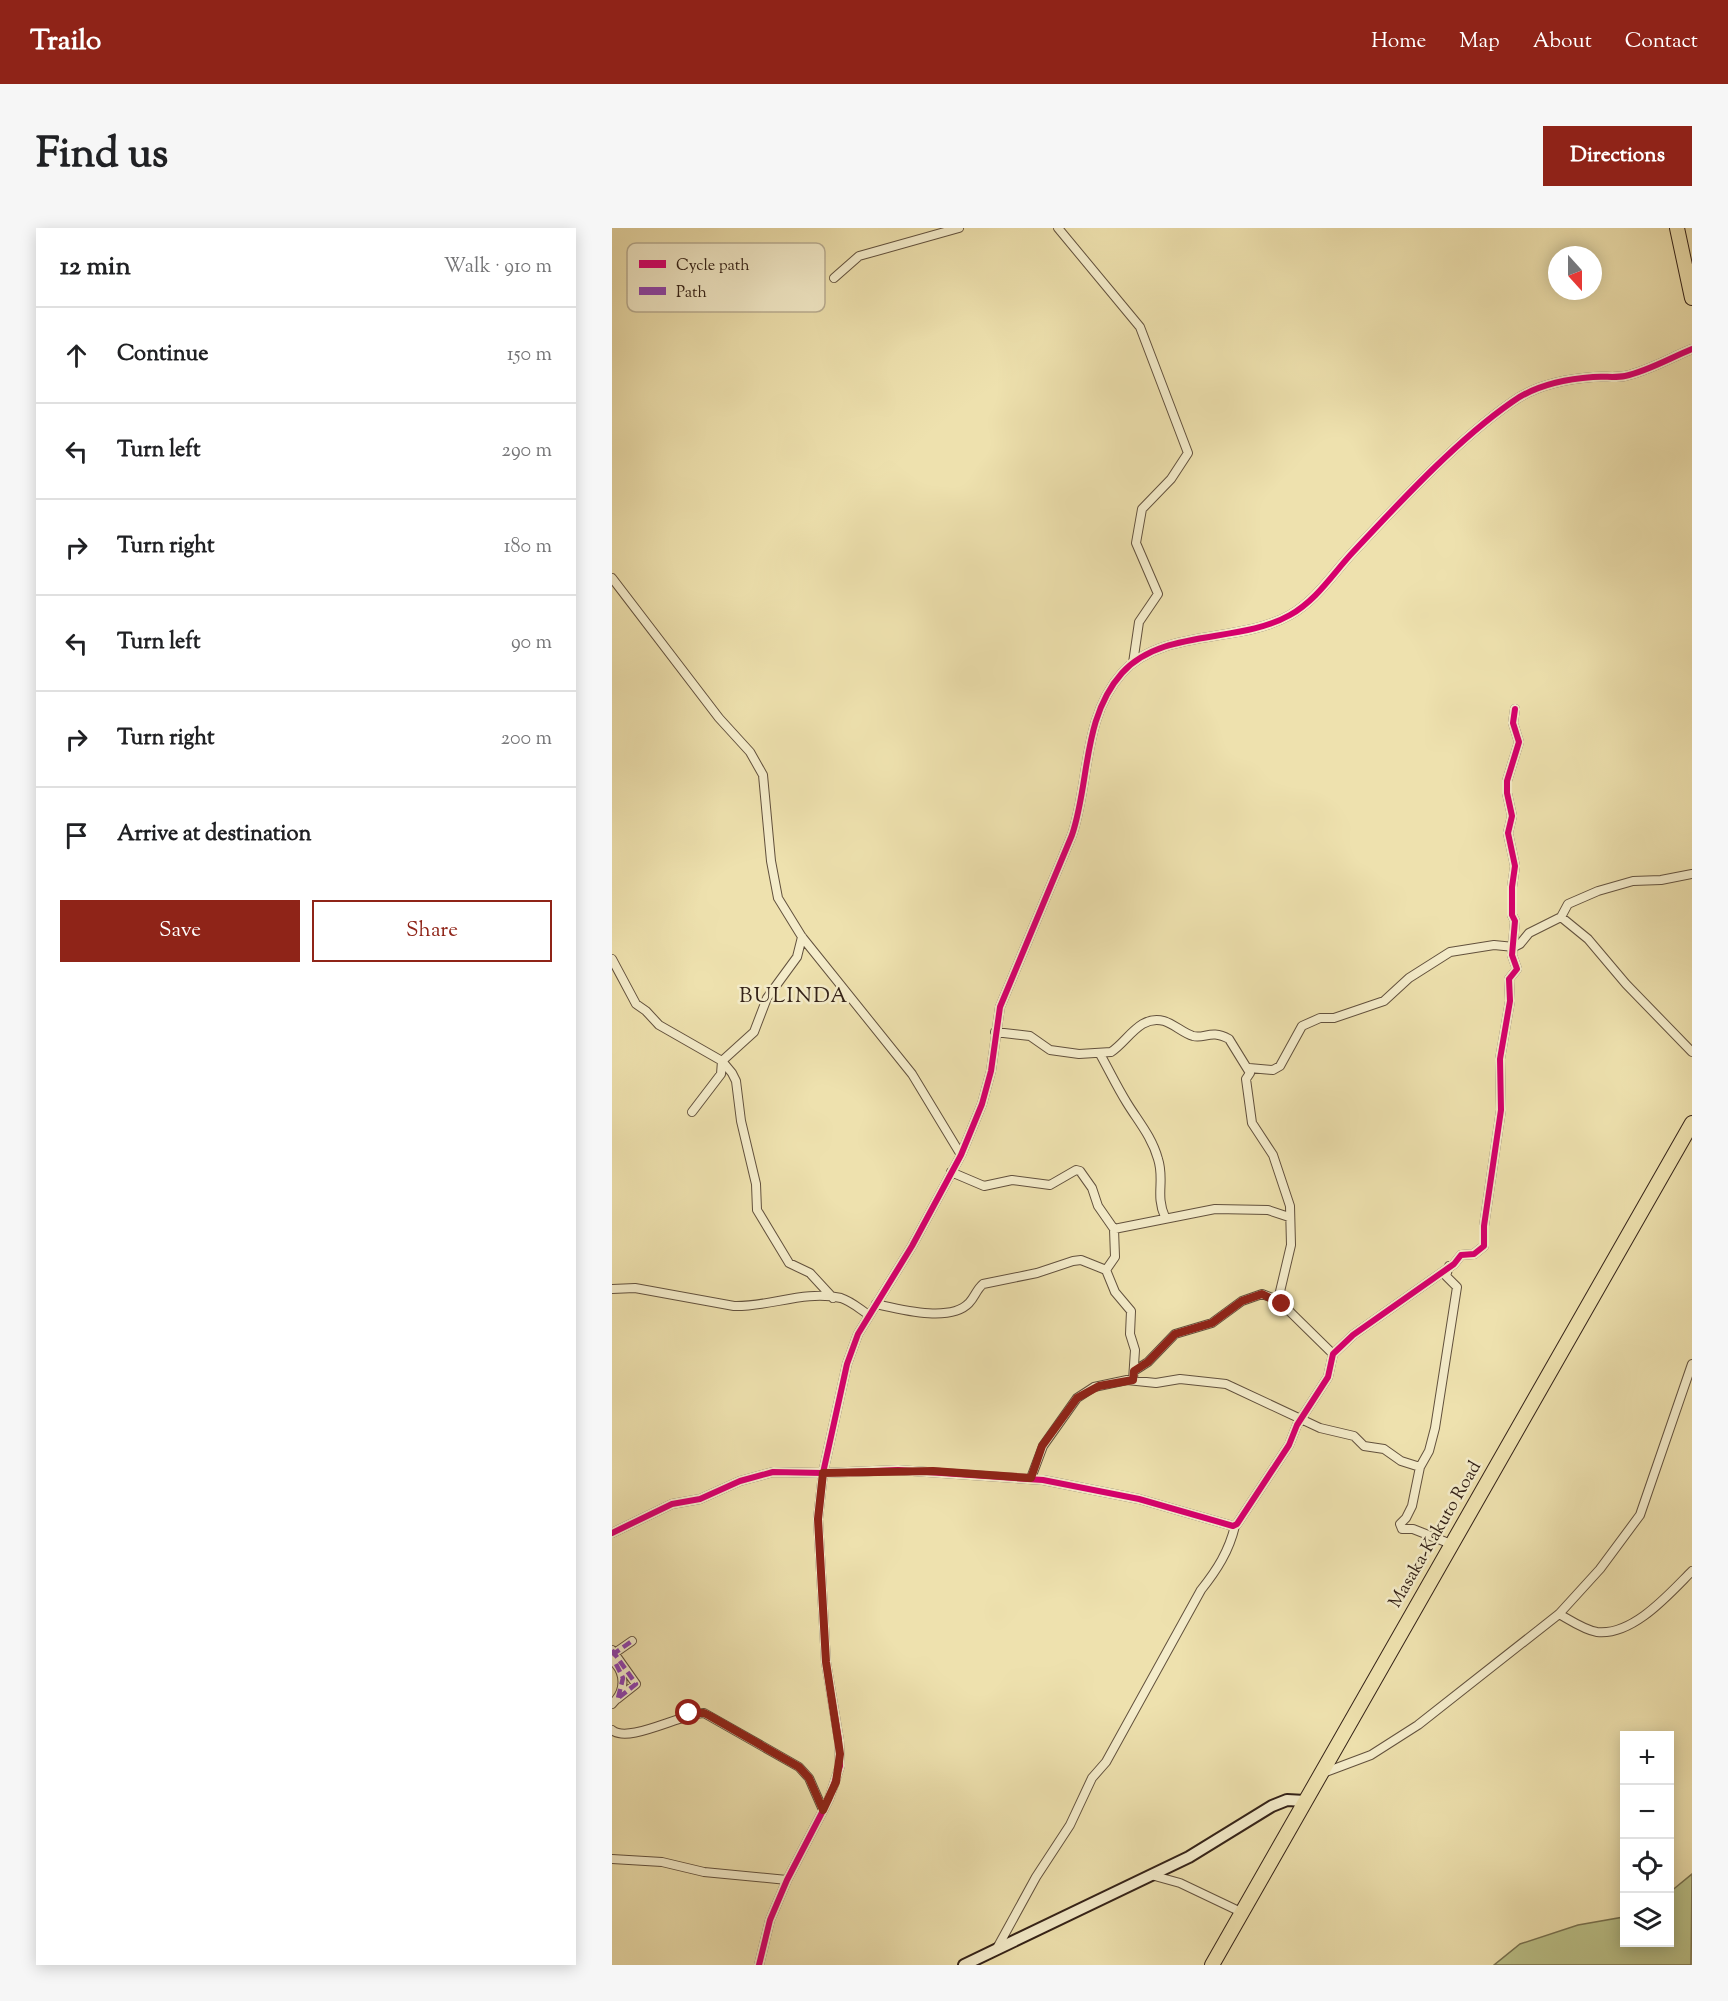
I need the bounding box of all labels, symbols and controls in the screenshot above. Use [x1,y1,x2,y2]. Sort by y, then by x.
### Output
text: Trailo [30,22,101,62]
text: Home [1371,27,1426,57]
text: Map [1459,27,1500,57]
text: About [1533,27,1592,57]
text: Contact [1625,27,1698,57]
text: Find us [36,126,168,186]
button: Directions [1543,126,1692,186]
legend [627,243,825,312]
north arrow [1548,246,1602,300]
text: 12 min [60,249,131,286]
text: Walk · 910 m [444,253,552,282]
text: Cycle path [676,255,750,278]
text: Path [676,282,707,305]
icon: ahead [60,339,93,372]
text: Continue [117,339,208,371]
text: 150 m [507,341,552,370]
icon: left [60,435,93,468]
text: Turn left [117,435,200,467]
text: 290 m [502,437,552,466]
icon: right [60,531,93,564]
text: Turn right [117,531,214,563]
text: 180 m [504,533,552,562]
icon: left [60,627,93,660]
text: Turn left [117,627,200,659]
text: 90 m [511,629,552,658]
icon: right [60,723,93,756]
text: Turn right [117,723,214,755]
text: 200 m [501,725,552,754]
icon: arrive [60,819,93,852]
text: Arrive at destination [117,819,312,851]
button: Save [60,900,300,962]
button: Share [312,900,552,962]
district label: BULINDA [739,982,849,1012]
route end [1268,1290,1294,1316]
street label: Masaka-Kakuto Road [1383,1457,1489,1613]
route start [675,1699,701,1725]
map controls [1620,1731,1674,1947]
button: + [1620,1731,1674,1785]
button: − [1620,1785,1674,1839]
button: locate [1620,1839,1674,1893]
button: layers [1620,1893,1674,1947]

